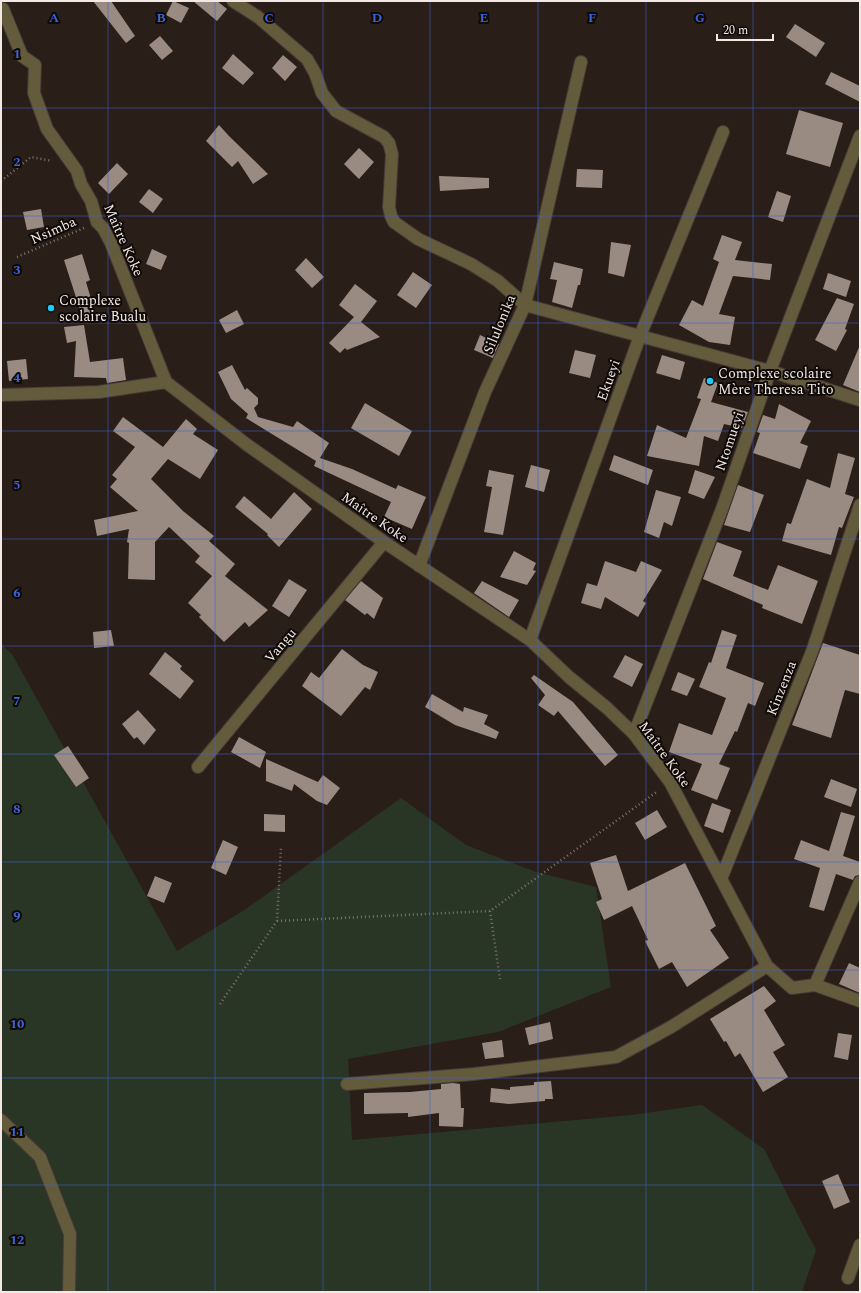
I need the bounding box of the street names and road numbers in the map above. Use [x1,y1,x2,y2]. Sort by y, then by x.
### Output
street label: Maître Koke [98,201,149,280]
street label: Nsimba [27,211,80,250]
street label: Silulonika [478,291,521,357]
street label: Ekueyi [591,357,626,404]
street label: Ntomueyi [710,409,749,474]
street label: Maître Koke [337,487,413,548]
street label: Vangu [259,623,301,667]
street label: Kinzenza [761,657,802,719]
street label: Maître Koke [633,717,696,792]

